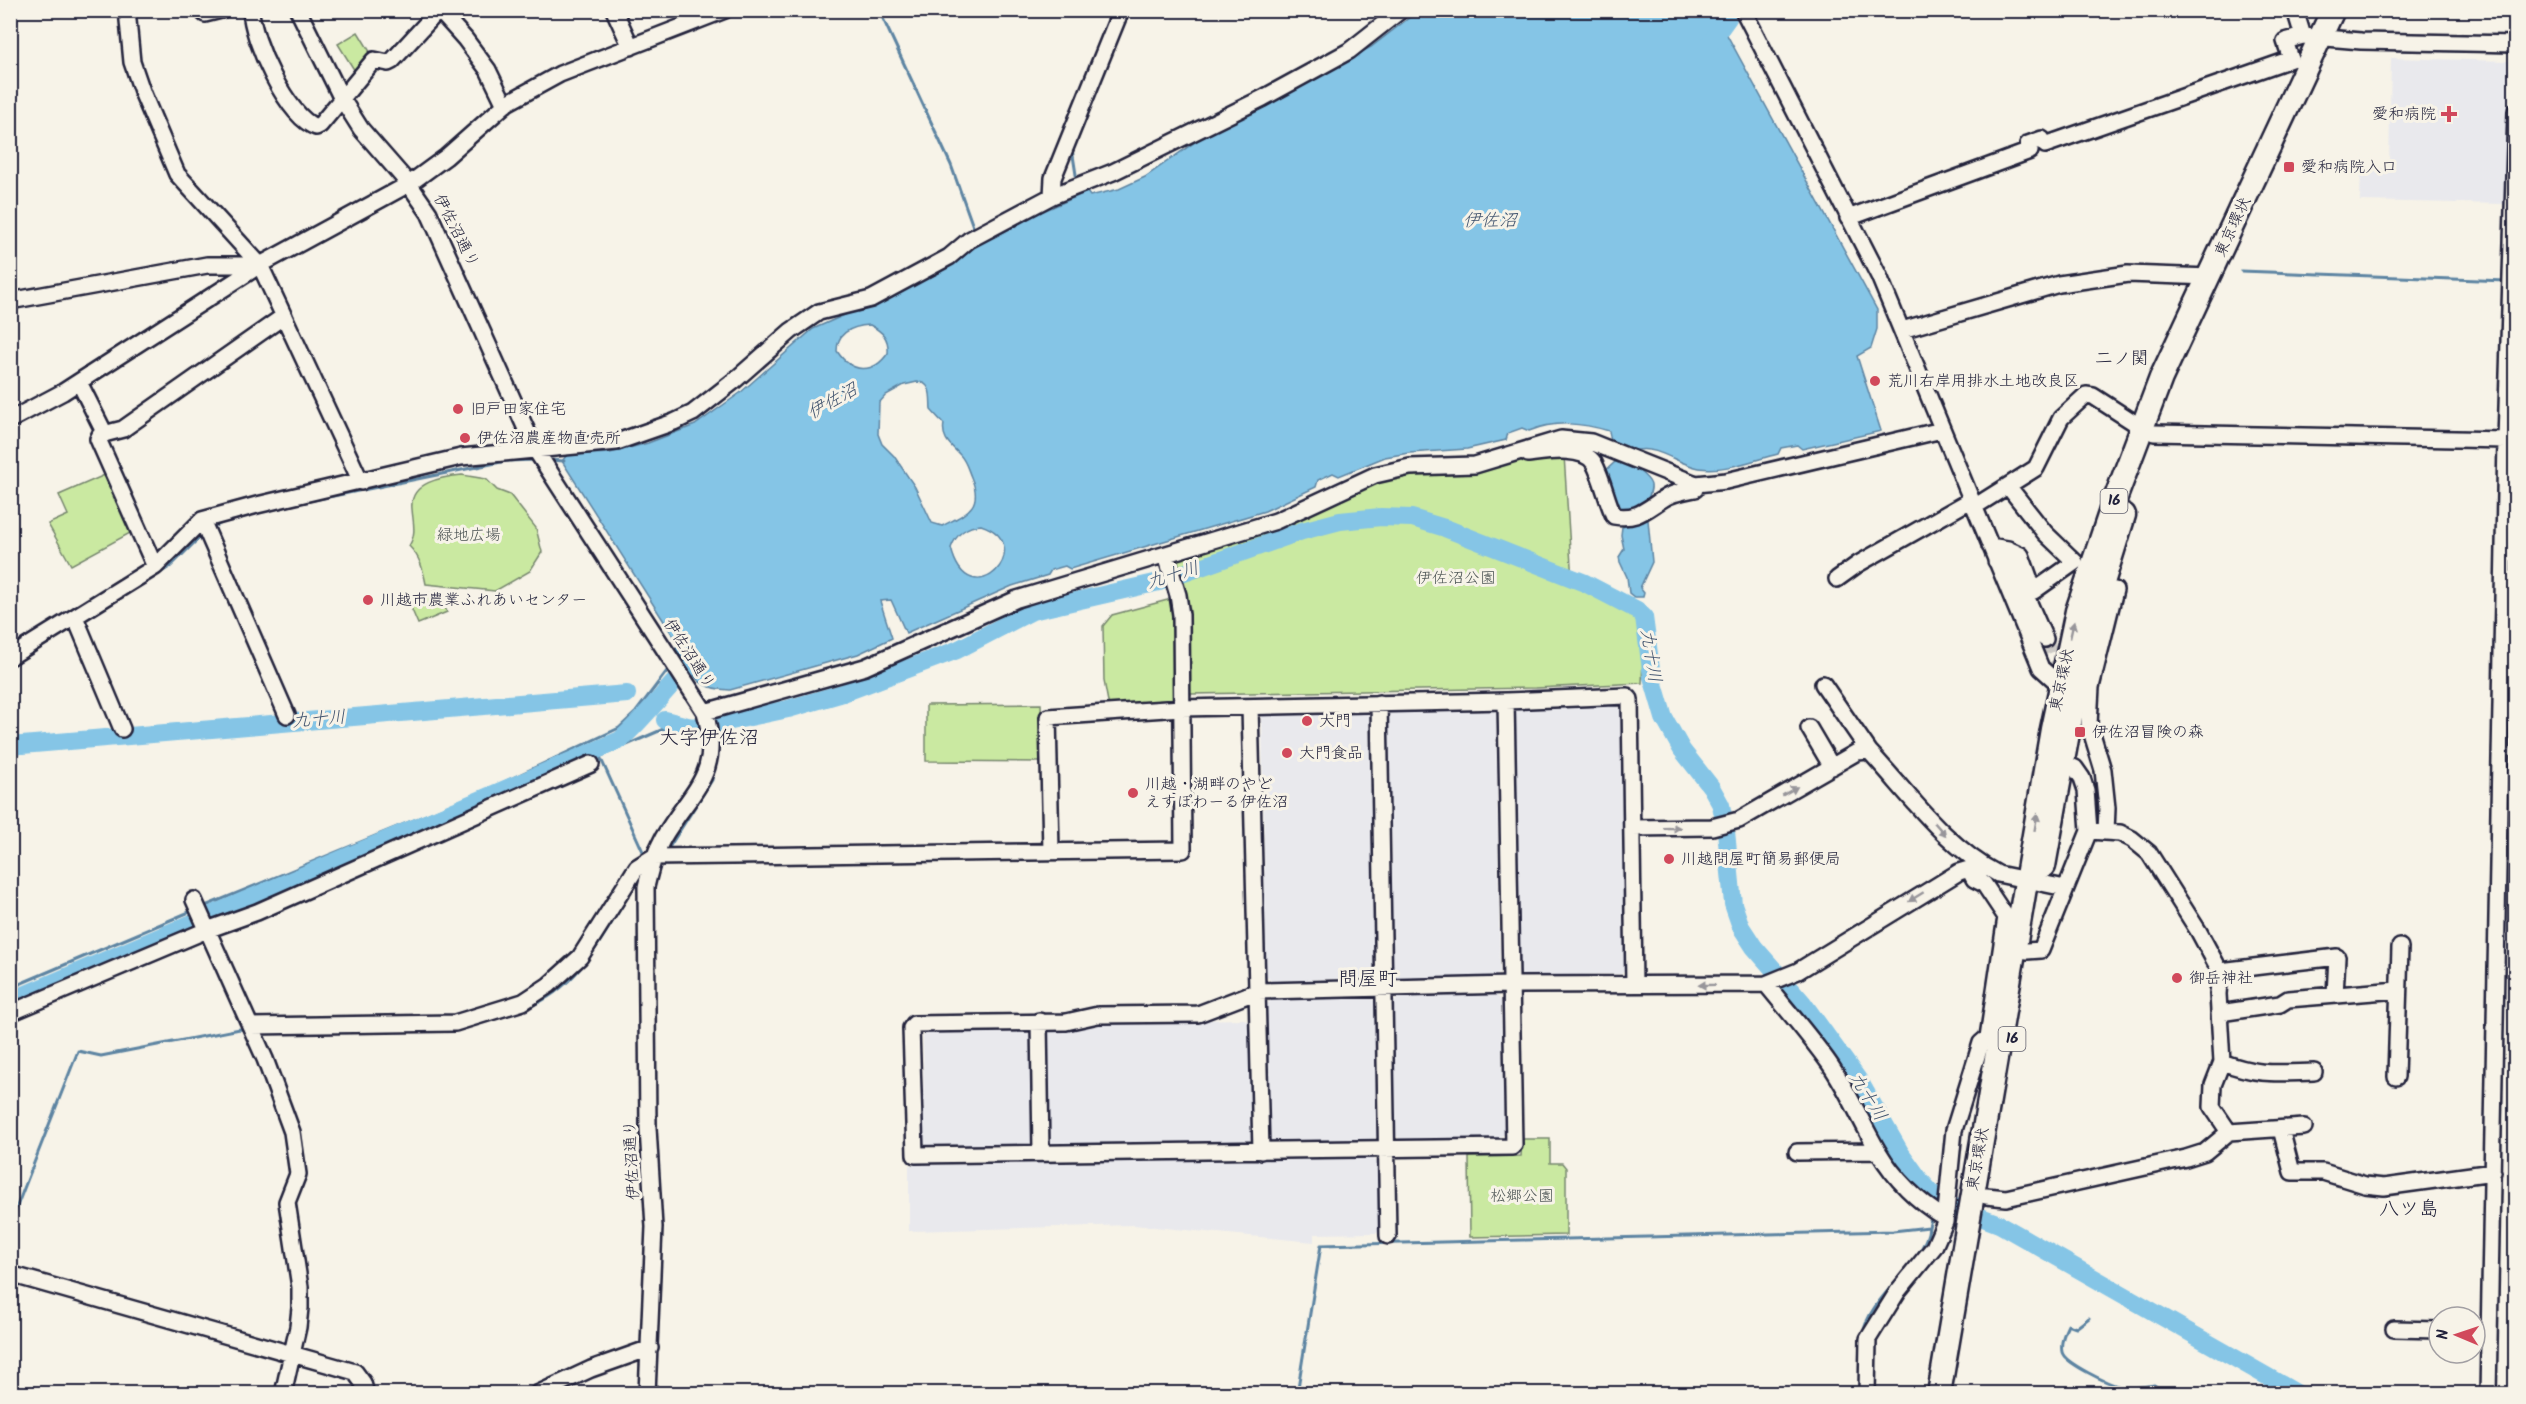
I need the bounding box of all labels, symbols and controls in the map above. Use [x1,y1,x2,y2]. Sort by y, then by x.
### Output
place label: 愛和病院 [2372,102,2436,127]
marker: 愛和病院 [2440,105,2458,123]
place label: 愛和病院入口 [2301,155,2397,180]
marker: 愛和病院入口 [2282,160,2296,174]
street label: 伊佐沼通り [427,190,485,272]
street label: 東京環状 [2208,193,2258,261]
water label: 伊佐沼 [1463,207,1519,236]
district label: 二ノ関 [2095,345,2149,374]
place label: 荒川右岸用排水土地改良区 [1887,369,2079,394]
marker: 荒川右岸用排水土地改良区 [1868,374,1882,388]
water label: 伊佐沼 [802,375,865,428]
place label: 旧戸田家住宅 [470,397,566,422]
marker: 旧戸田家住宅 [451,402,465,416]
place label: 伊佐沼農産物直売所 [477,426,621,451]
marker: 伊佐沼農産物直売所 [458,431,472,445]
road number: 16 [2100,489,2128,513]
park label: 緑地広場 [437,523,501,548]
water label: 九十川 [1143,554,1203,598]
park label: 伊佐沼公園 [1416,566,1496,591]
place label: 川越市農業ふれあいセンター [380,588,587,613]
marker: 川越市農業ふれあいセンター [361,593,375,607]
street label: 伊佐沼通り [657,614,721,694]
one-way arrow [2068,621,2078,640]
water label: 九十川 [1631,627,1669,685]
street label: 東京環状 [2043,646,2081,714]
water label: 九十川 [291,703,347,737]
place label: 大門 [1319,709,1351,734]
marker: 大門 [1300,714,1314,728]
place label: 伊佐沼冒険の森 [2092,720,2204,745]
district label: 大字伊佐沼 [659,723,759,755]
marker: 伊佐沼冒険の森 [2073,725,2087,739]
place label: 大門食品 [1299,741,1363,766]
marker: 大門食品 [1280,746,1294,760]
place label: 川越・湖畔のやど えすぽわーる伊佐沼 [1145,772,1288,815]
marker: 川越・湖畔のやど えすぽわーる伊佐沼 [1126,786,1140,800]
one-way arrow [1782,786,1799,796]
one-way arrow [2031,812,2040,831]
one-way arrow [1933,821,1946,836]
one-way arrow [1662,823,1681,832]
place label: 川越問屋町簡易郵便局 [1681,847,1841,872]
marker: 川越問屋町簡易郵便局 [1662,852,1676,866]
one-way arrow [1908,892,1924,903]
district label: 問屋町 [1338,964,1398,996]
place label: 御岳神社 [2189,966,2253,991]
marker: 御岳神社 [2170,971,2184,985]
one-way arrow [1698,981,1717,990]
road number: 16 [1998,1027,2026,1051]
water label: 九十川 [1840,1066,1894,1128]
street label: 伊佐沼通り [617,1119,647,1201]
street label: 東京環状 [1960,1125,1996,1193]
park label: 松郷公園 [1490,1184,1554,1209]
district label: 八ツ島 [2379,1194,2439,1226]
north arrow [2427,1305,2487,1365]
text: N [2431,1329,2456,1340]

